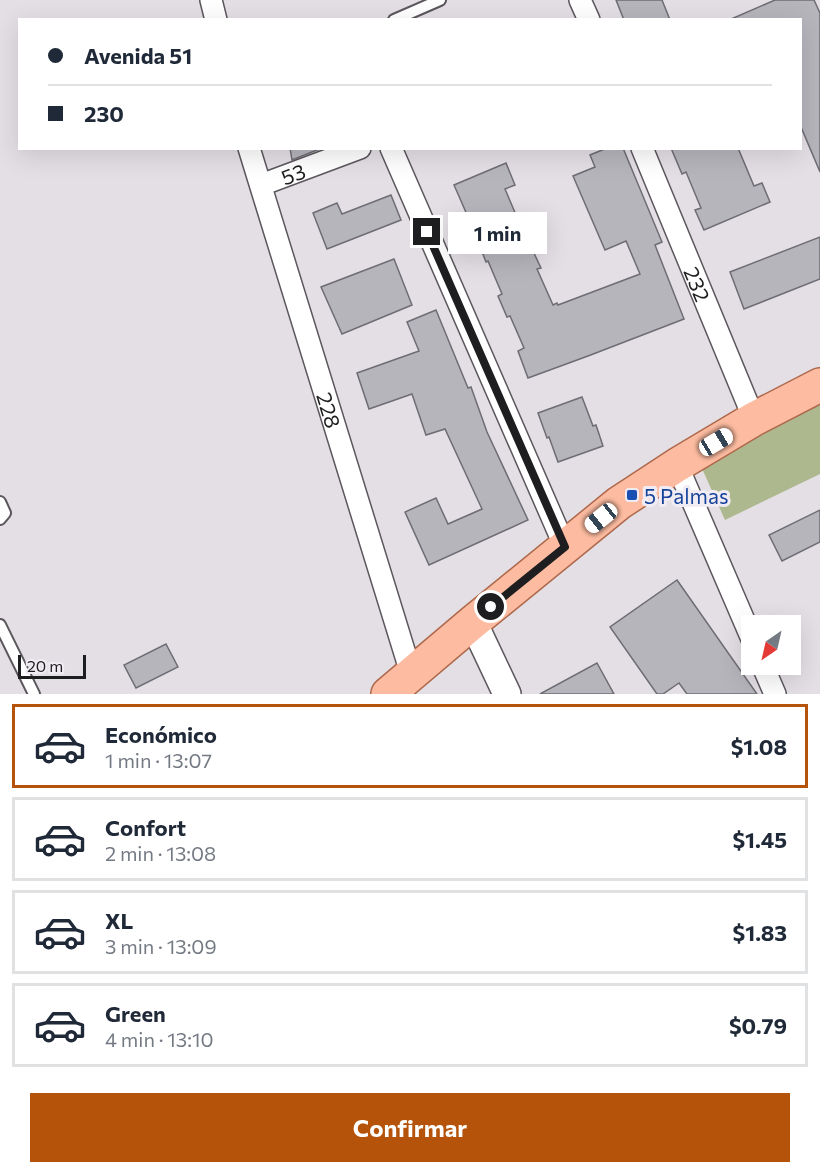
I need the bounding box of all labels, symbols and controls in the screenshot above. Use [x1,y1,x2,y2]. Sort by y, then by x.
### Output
text: Avenida 51 [84,42,192,69]
text: 230 [84,100,124,127]
street label: 53 [277,157,308,189]
callout: 1 min [448,211,547,253]
route end [413,218,440,245]
text: 1 min [474,221,521,245]
street label: 232 [680,263,716,305]
street label: 228 [313,389,347,431]
car [696,425,736,459]
place label: 5 Palmas [644,483,728,508]
marker: 5 Palmas [625,488,639,502]
car [581,500,621,536]
route start [477,593,504,620]
north arrow [741,615,801,675]
map controls [741,615,801,675]
scale bar [18,652,86,680]
text: 20 m [27,656,63,675]
icon: car [33,719,87,773]
text: Económico [105,721,217,748]
text: $1.08 [731,733,787,760]
text: 1 min · 13:07 [105,748,212,772]
icon: car [33,812,87,866]
text: Confort [105,814,186,841]
text: $1.45 [732,826,787,853]
text: 2 min · 13:08 [105,841,216,865]
icon: car [33,905,87,959]
text: XL [105,907,133,934]
text: $1.83 [733,919,787,946]
text: 3 min · 13:09 [105,934,217,958]
icon: car [33,998,87,1052]
text: Green [105,1000,166,1027]
text: $0.79 [729,1012,787,1039]
text: 4 min · 13:10 [105,1027,214,1051]
button: Confirmar [30,1093,790,1162]

